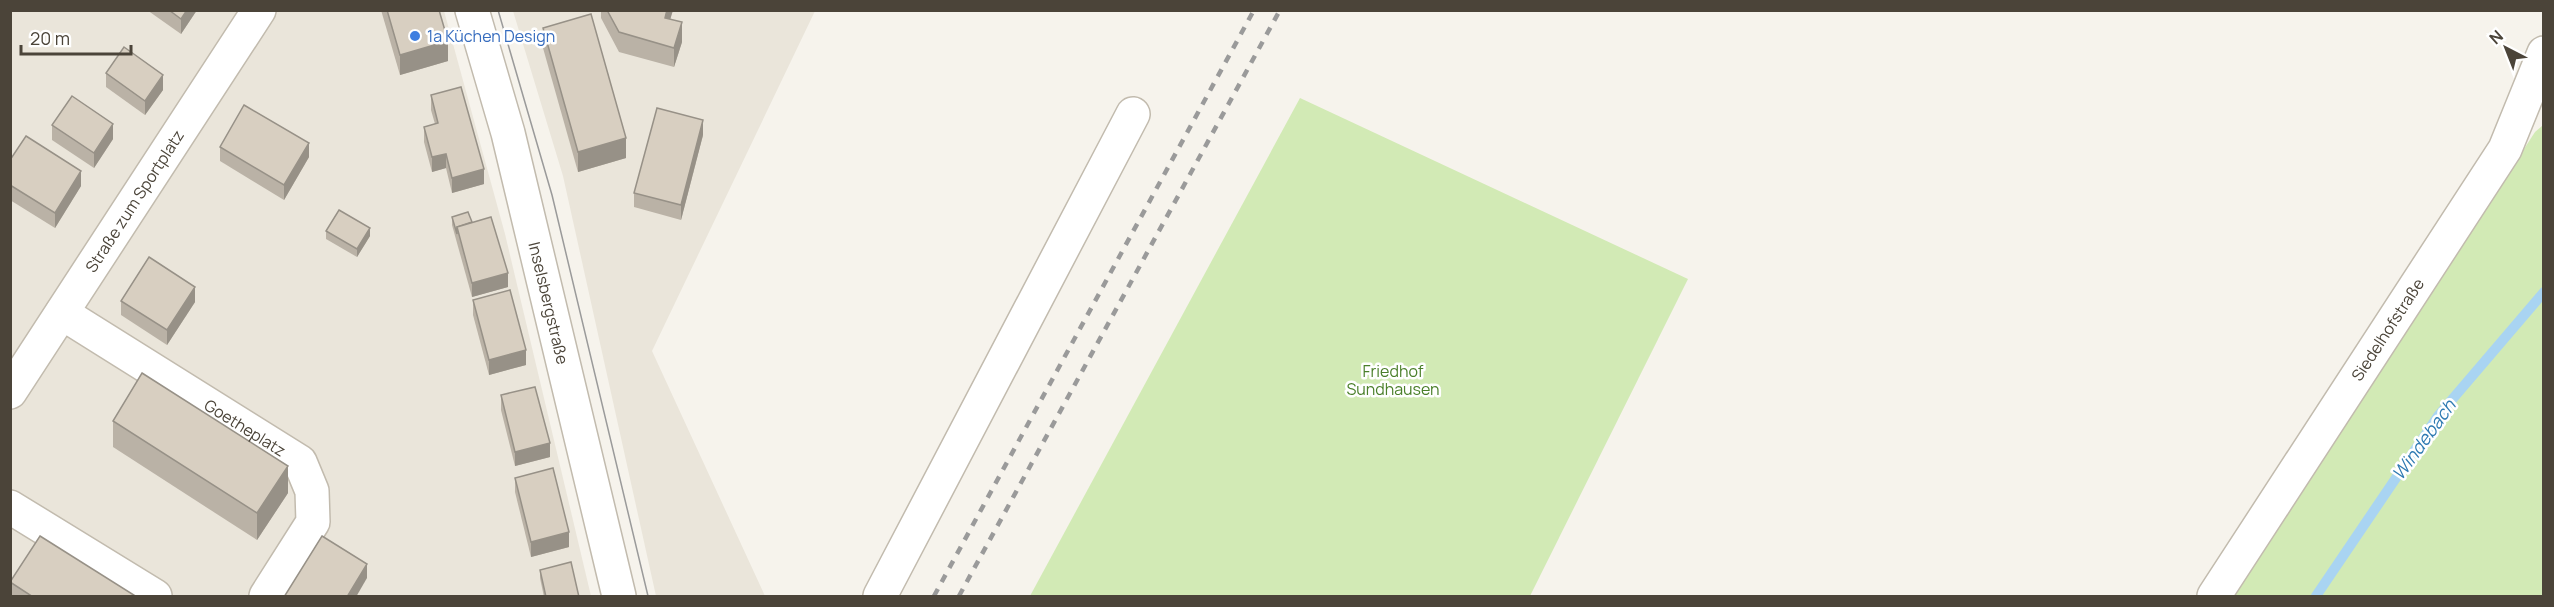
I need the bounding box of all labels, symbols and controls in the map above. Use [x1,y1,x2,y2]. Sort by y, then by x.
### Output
scale bar [21,18,130,56]
north arrow [2476,18,2536,78]
place label: 1a Küchen Design [427,25,555,47]
text: N [2484,25,2508,49]
text: 20 m [30,26,70,50]
marker: 1a Küchen Design [408,29,422,43]
street label: Straße zum Sportplatz [80,126,189,276]
street label: Inselsbergstraße [523,240,574,366]
street label: Siedelhofstraße [2346,274,2429,385]
park label: Friedhof Sundhausen [1346,360,1440,400]
water label: Windebach [2386,393,2461,484]
street label: Goetheplatz [200,394,290,461]

